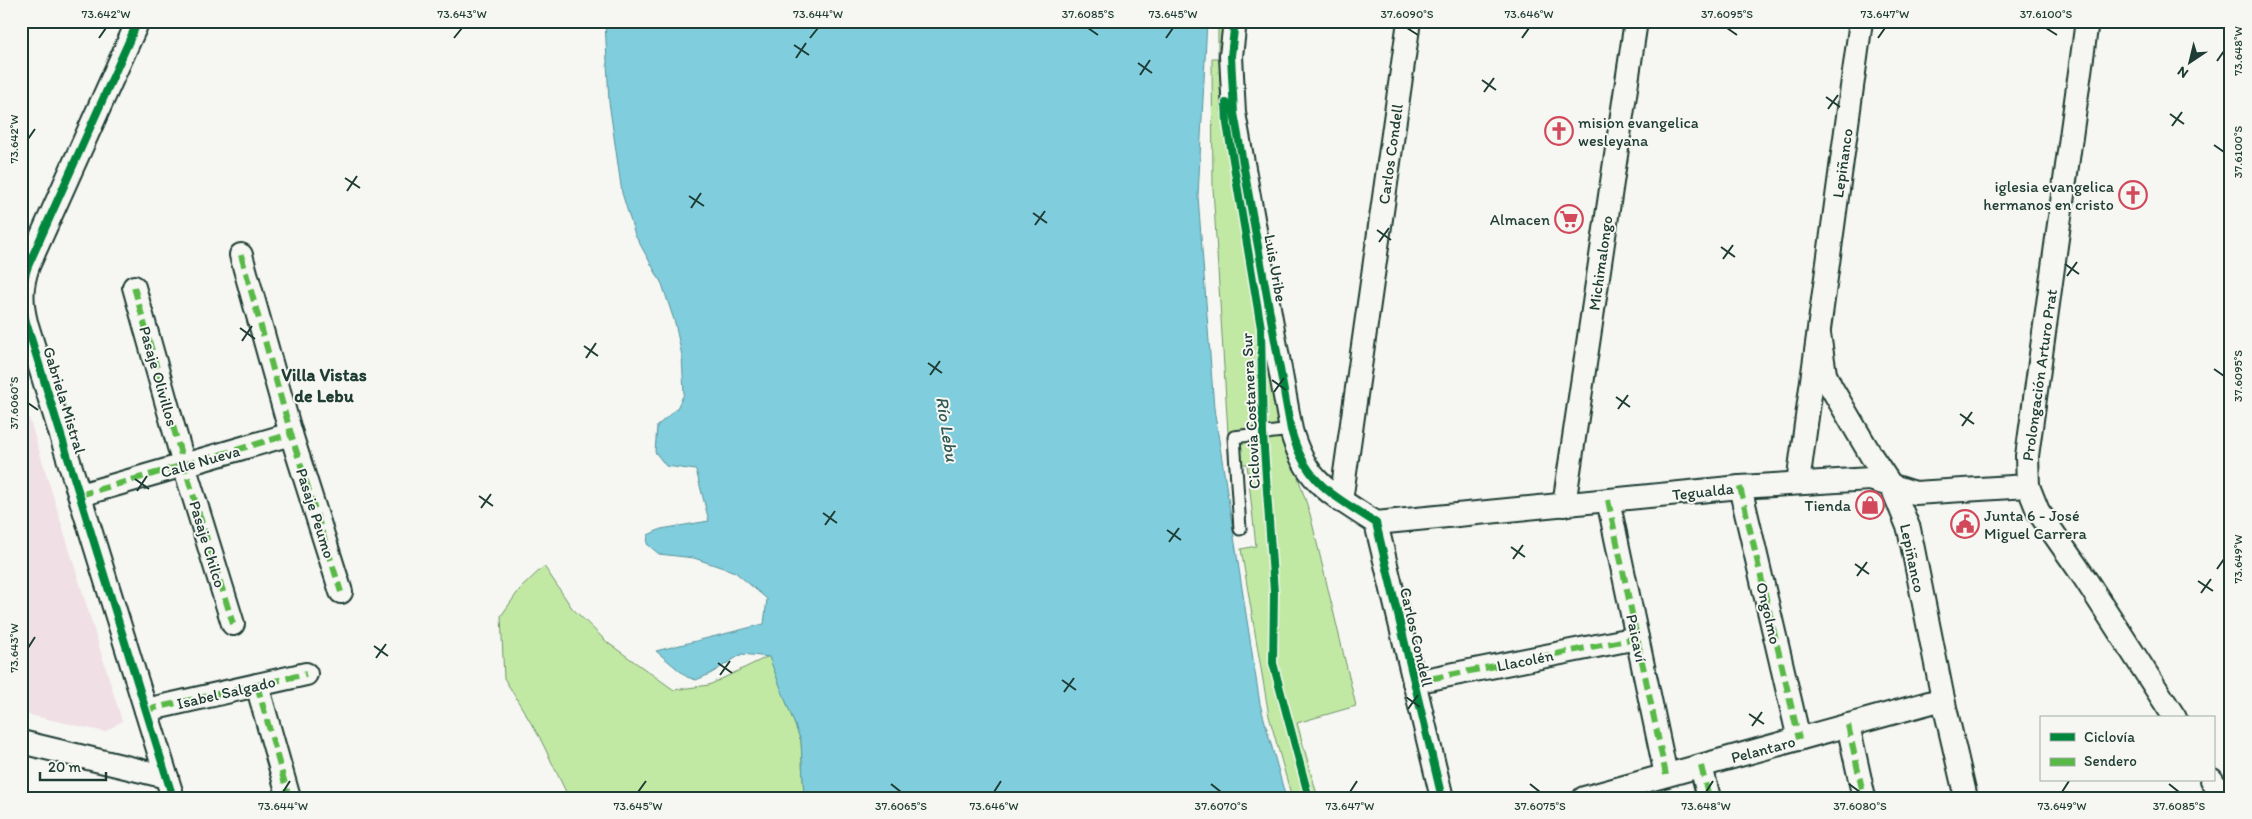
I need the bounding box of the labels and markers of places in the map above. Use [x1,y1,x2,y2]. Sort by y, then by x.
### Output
place label: mision evangelica wesleyana [1578,113,1699,150]
church icon: mision evangelica wesleyana [1544,116,1574,146]
place label: iglesia evangelica hermanos en cristo [1983,177,2115,214]
church icon: iglesia evangelica hermanos en cristo [2118,180,2148,210]
supermarket icon: Almacen [1554,204,1584,234]
place label: Almacen [1490,210,1550,229]
shop icon: Tienda [1855,490,1885,520]
place label: Tienda [1804,496,1852,515]
place label: Junta 6 - José Miguel Carrera [1984,506,2087,543]
public building icon: Junta 6 - José Miguel Carrera [1950,509,1980,539]

